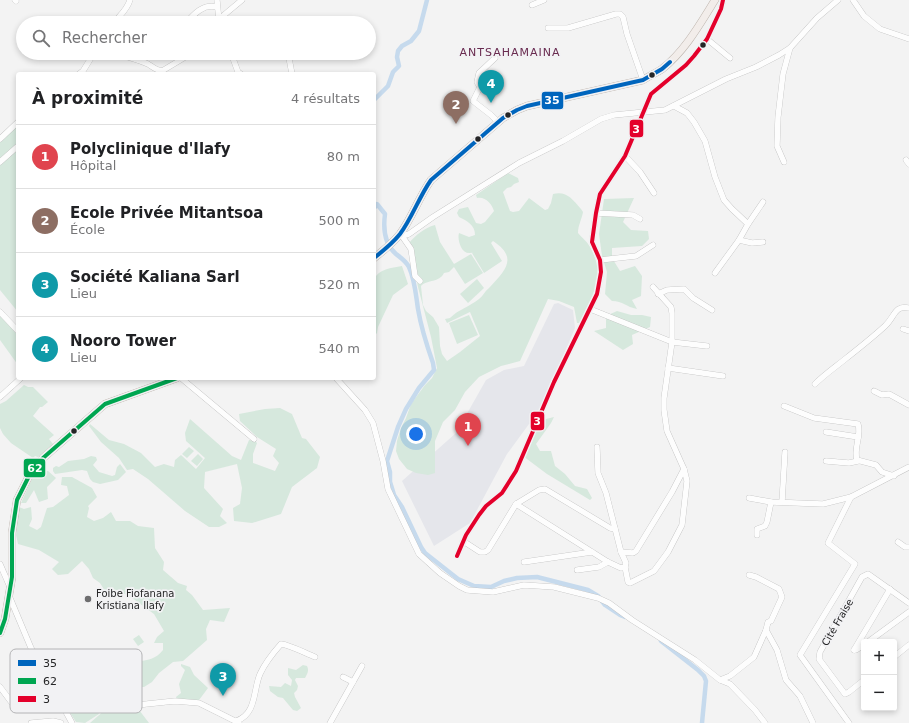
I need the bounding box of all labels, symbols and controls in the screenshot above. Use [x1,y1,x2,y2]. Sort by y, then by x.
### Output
search box [16,16,376,60]
icon: search [30,27,52,49]
text: Rechercher [62,29,147,47]
unlabelled marker [698,40,708,50]
district label: ANTSAHAMAINA [460,46,561,59]
pin: 4 [478,70,504,103]
unlabelled marker [647,70,657,80]
text: À proximité [32,88,143,108]
text: 4 résultats [291,91,360,106]
pin: 2 [443,91,469,124]
line badge: 35 [541,91,564,110]
text: 35 [544,94,560,107]
unlabelled marker [503,110,513,120]
line badge: 3 [629,119,644,138]
text: 3 [632,123,640,136]
unlabelled marker [473,134,483,144]
text: Polyclinique d'Ilafy [70,140,231,158]
text: 1 [40,149,50,164]
text: 80 m [327,149,360,164]
text: Hôpital [70,158,116,173]
text: Ecole Privée Mitantsoa [70,204,263,222]
text: 2 [40,213,50,228]
text: 500 m [318,213,360,228]
text: École [70,222,105,237]
text: Société Kaliana Sarl [70,268,240,286]
text: 3 [40,277,50,292]
text: 520 m [318,277,360,292]
text: Lieu [70,286,97,301]
text: Nooro Tower [70,332,176,350]
text: 4 [40,341,50,356]
text: 540 m [318,341,360,356]
text: Lieu [70,350,97,365]
line badge: 3 [530,411,545,431]
pin: 1 [455,413,481,446]
text: 3 [533,415,541,428]
your location [406,424,426,444]
unlabelled marker [69,426,79,436]
line badge: 62 [23,458,46,478]
text: 62 [27,462,43,475]
place label: Foibe Fiofanana Kristiana Ilafy [96,588,174,611]
marker: Foibe Fiofanana Kristiana Ilafy [83,594,93,604]
street label: Cité Fraise [820,597,855,648]
map controls [861,639,897,711]
button: + [861,639,897,675]
legend [10,649,142,713]
text: 35 [43,657,57,670]
pin: 3 [210,663,236,696]
text: 62 [43,675,57,688]
button: − [861,675,897,711]
text: 3 [43,693,50,706]

